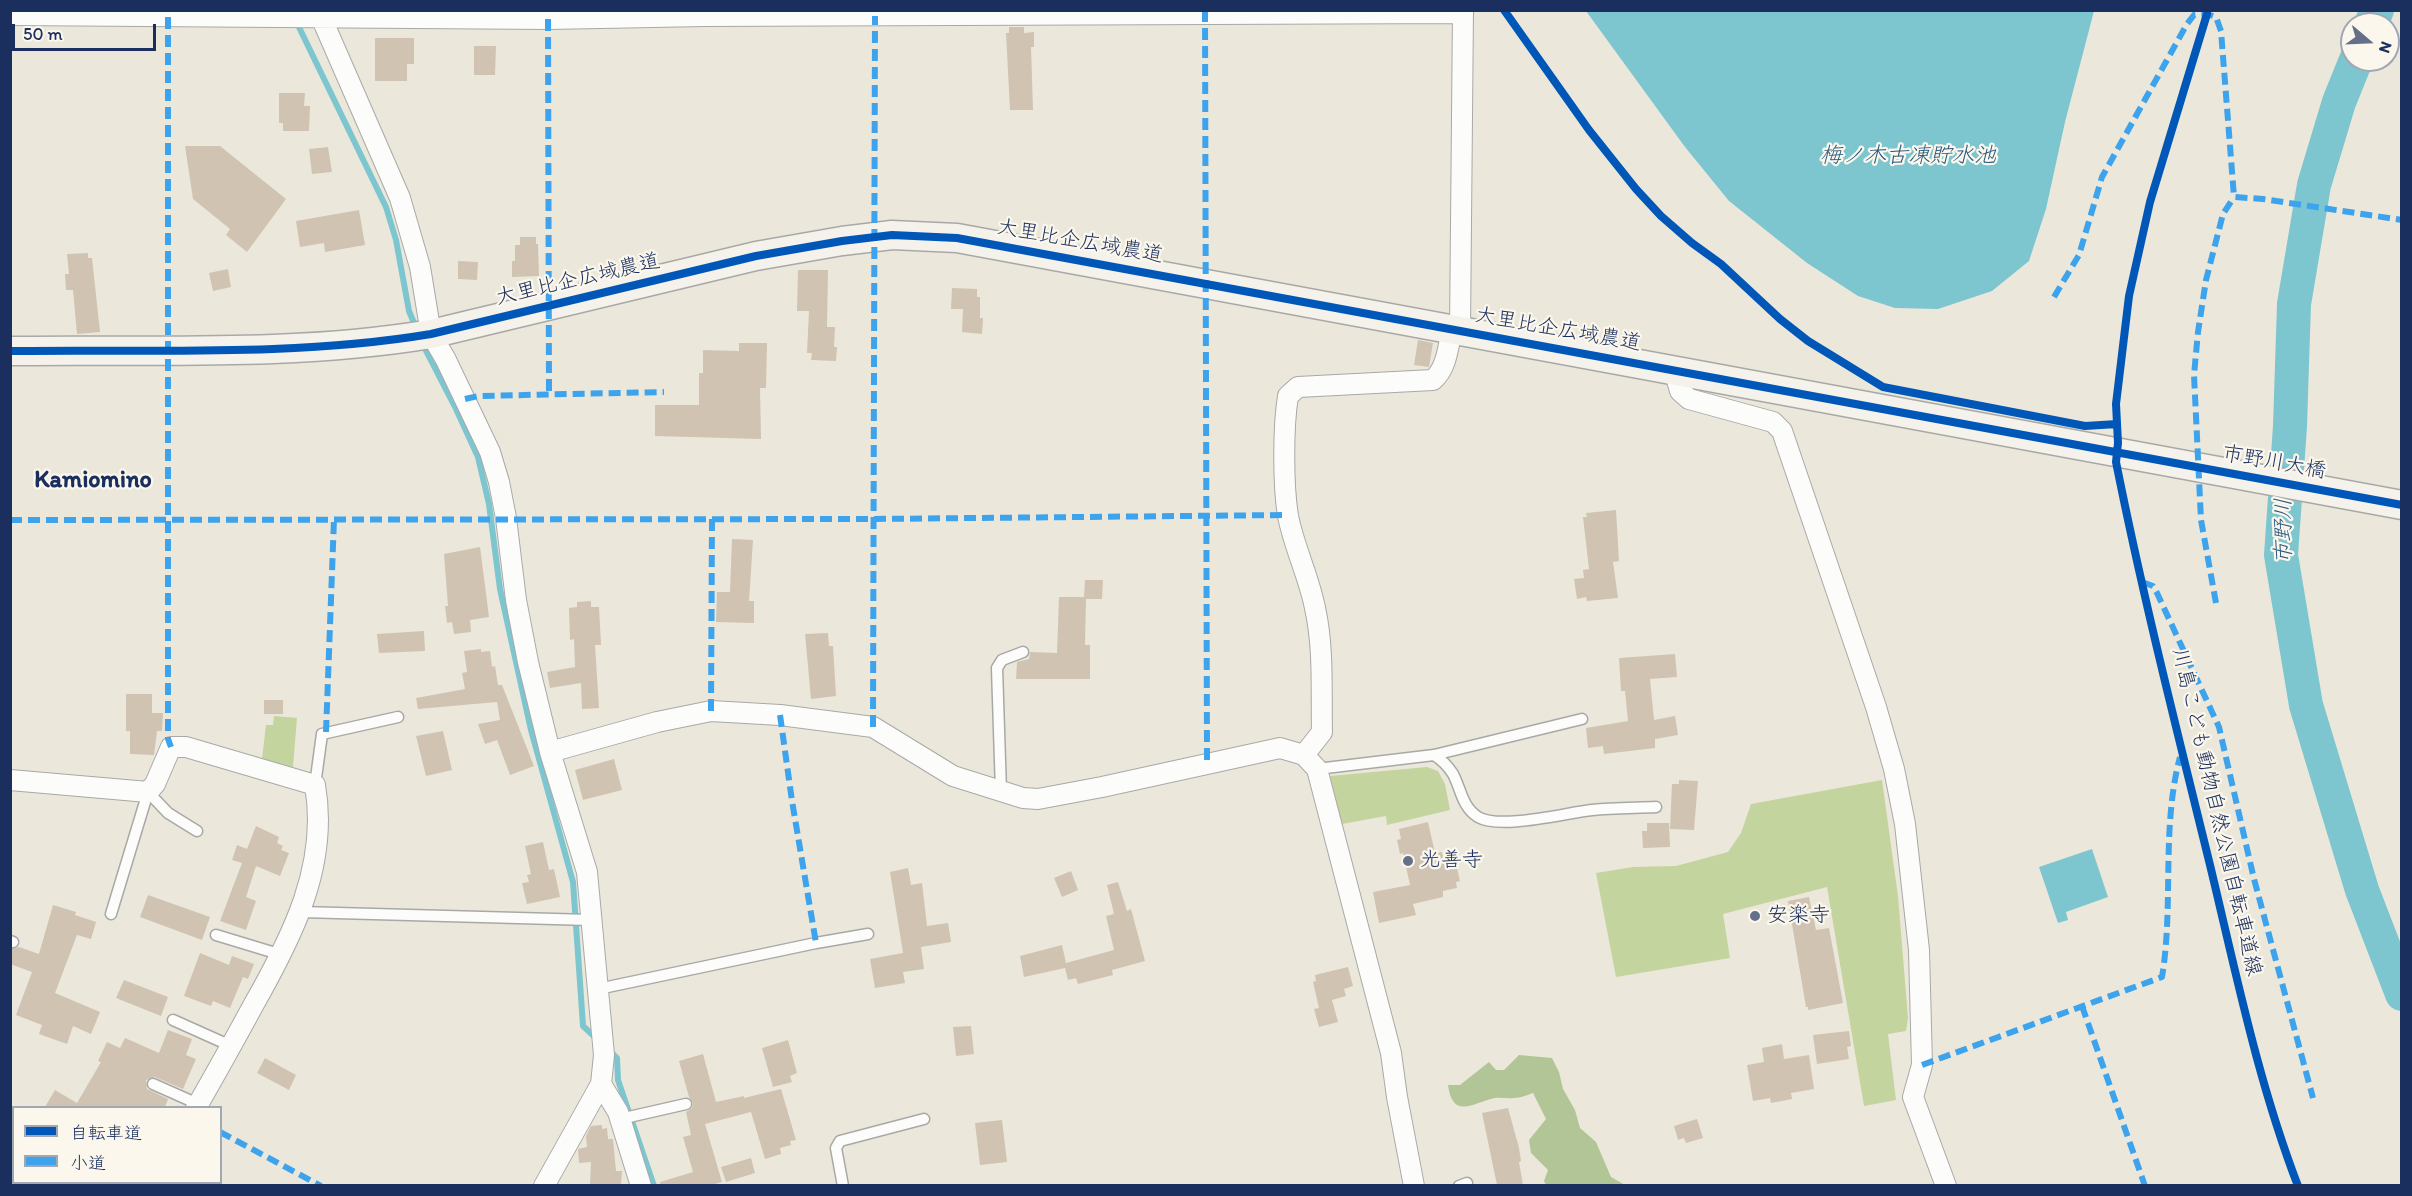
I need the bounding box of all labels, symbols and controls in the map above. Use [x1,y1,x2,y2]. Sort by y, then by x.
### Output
scale bar [15,12,159,50]
north arrow [2340,12,2400,72]
text: 50 m [23,23,63,45]
text: N [2375,39,2396,56]
water label: 梅ノ木古凍貯水池 [1820,143,1996,169]
street label: 大里比企広域農道 [995,215,1165,269]
street label: 大里比企広域農道 [493,249,663,311]
street label: 大里比企広域農道 [1473,303,1643,357]
street label: 市野川大橋 [2220,441,2328,485]
district label: Kamiomino [34,467,152,495]
water label: 市野川 [2271,498,2297,564]
street label: 川島こども動物自然公園自転車道線 [2166,645,2266,979]
place label: 光善寺 [1420,848,1483,874]
marker: 光善寺 [1401,854,1415,868]
place label: 安楽寺 [1767,903,1830,929]
marker: 安楽寺 [1748,909,1762,923]
legend [12,1106,222,1184]
text: 自転車道 [70,1122,142,1144]
text: 小道 [70,1152,106,1174]

